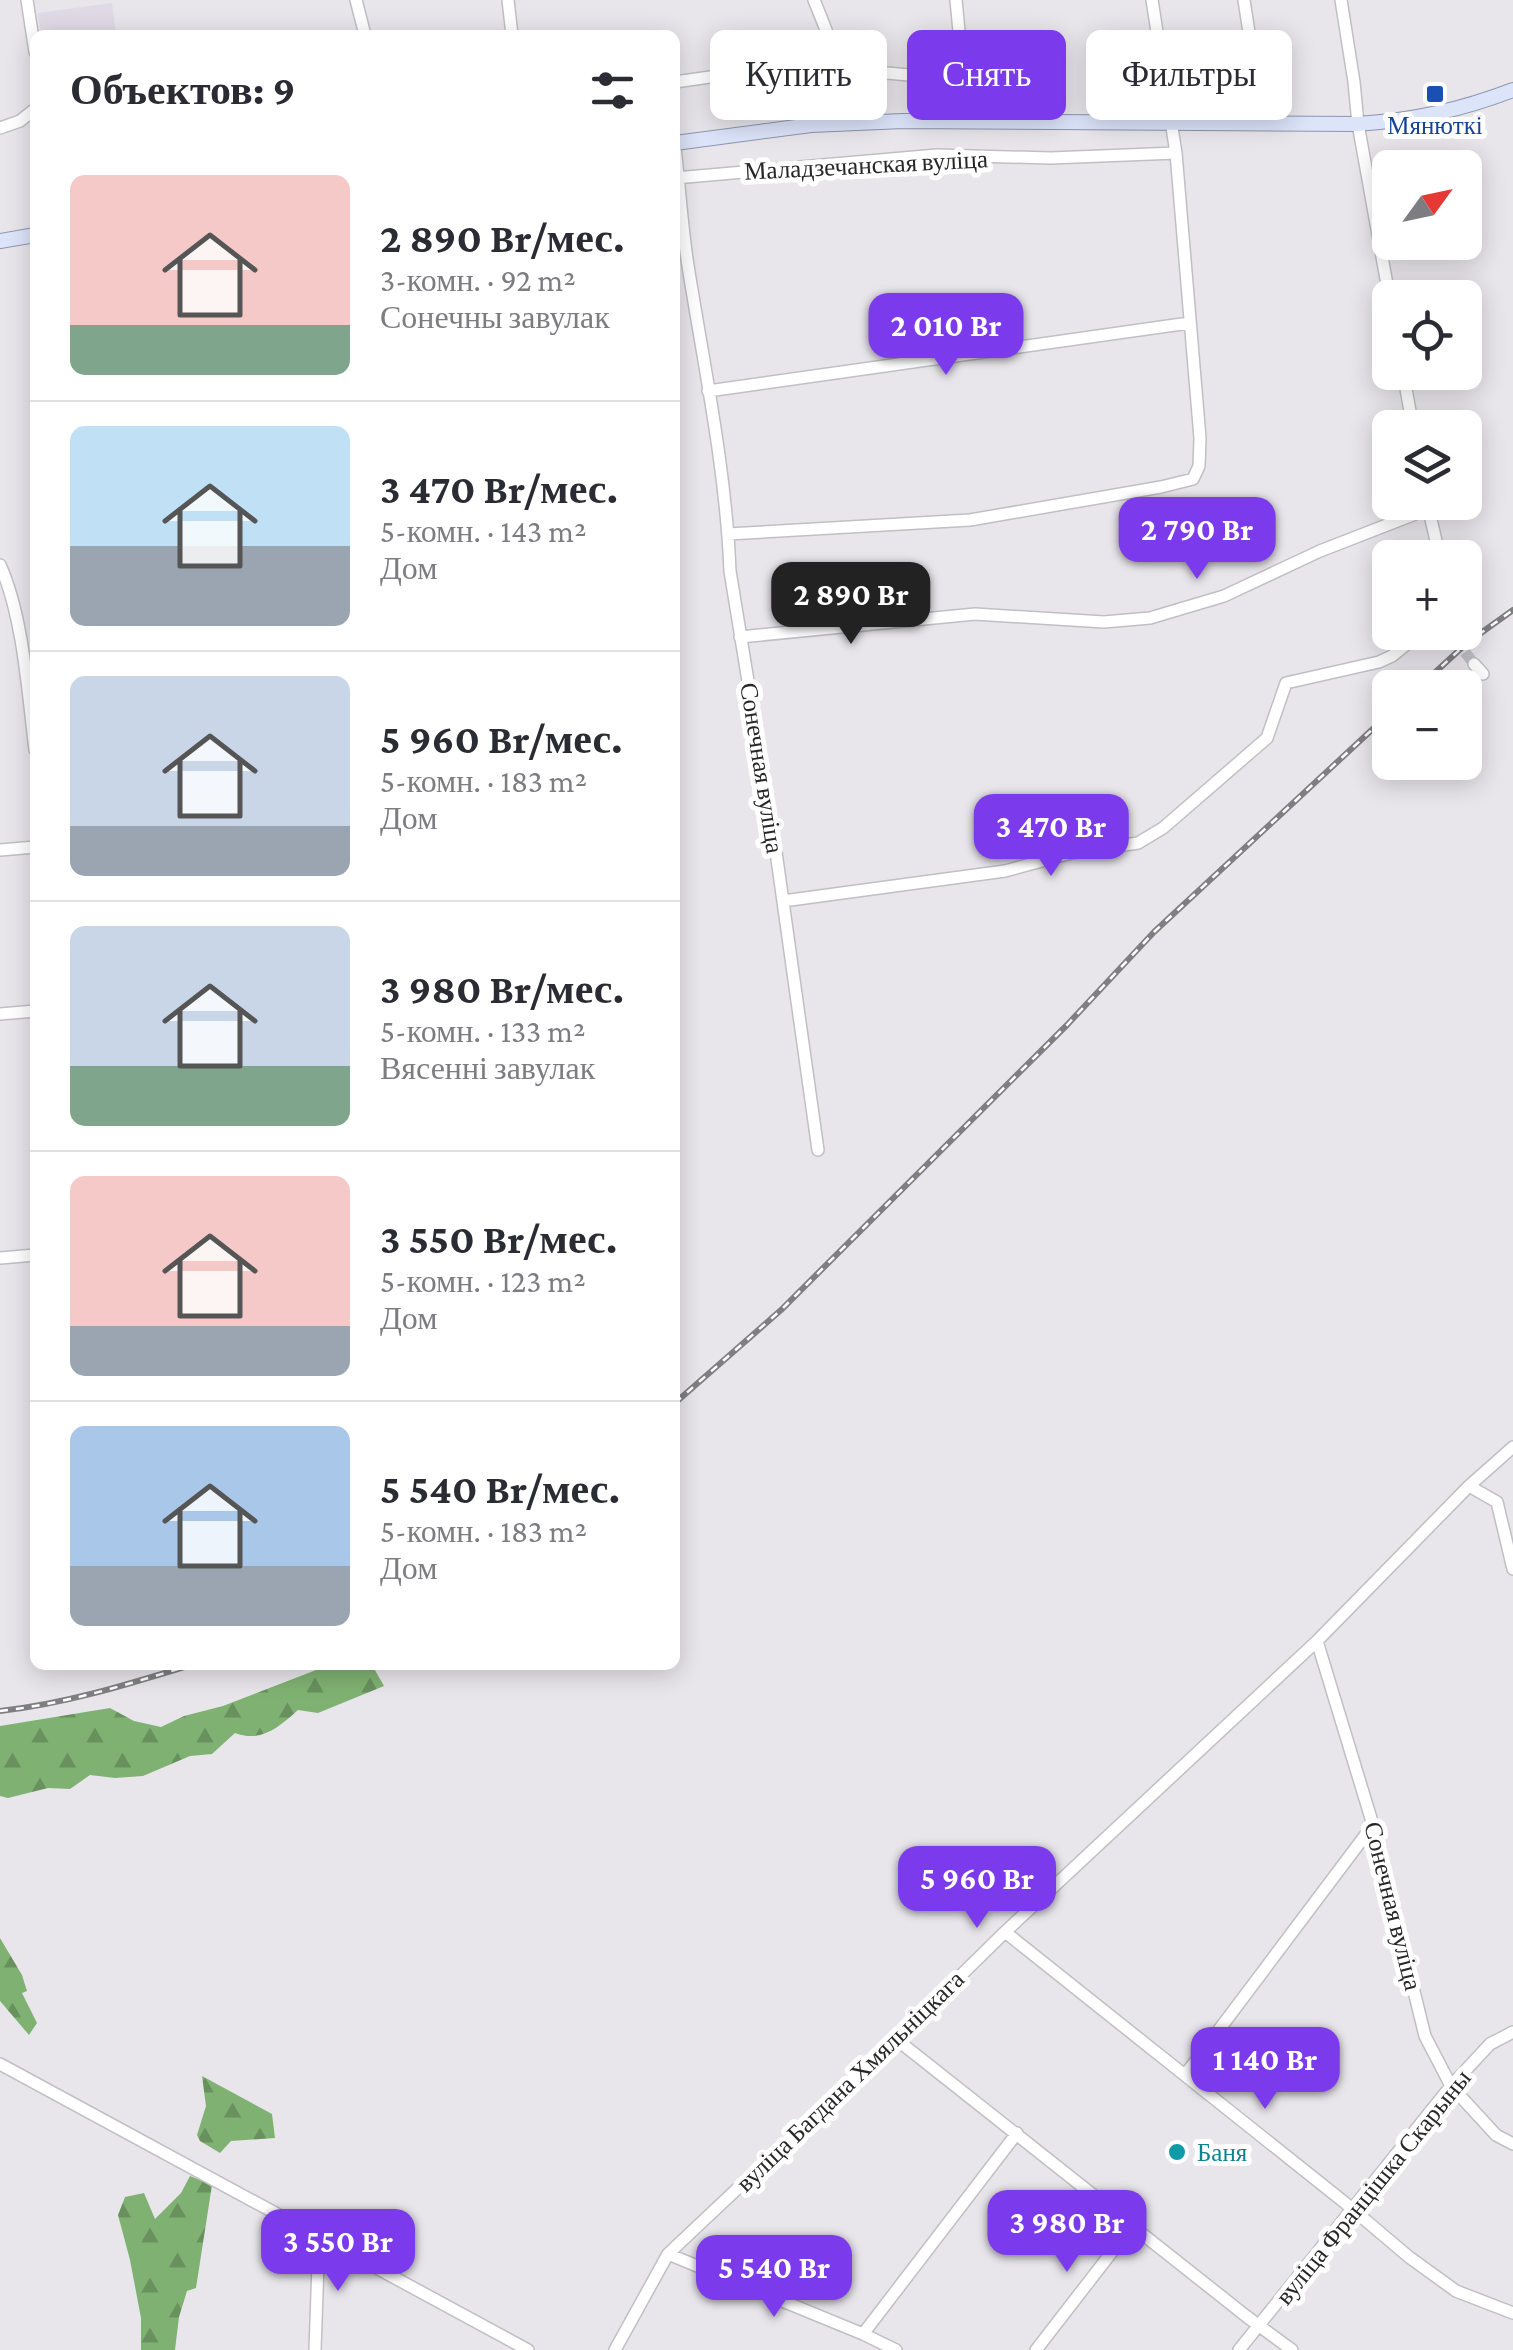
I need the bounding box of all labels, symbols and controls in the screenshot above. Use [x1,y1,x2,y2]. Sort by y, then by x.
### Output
chip: Купить [710,30,887,120]
chip: Снять [907,30,1066,120]
chip: Фильтры [1086,30,1292,120]
icon: filters [585,63,640,118]
text: Объектов: 9 [70,66,295,113]
marker: Мянюткі [1424,83,1446,105]
place label: Мянюткі [1387,112,1483,139]
street label: Маладзечанская вуліца [743,145,989,185]
north arrow [1372,150,1482,260]
map controls [1372,150,1482,780]
text: 2 890 Br/мес. [380,214,625,261]
icon: home [150,215,270,335]
text: 3-комн. · 92 m² [380,262,576,298]
button: locate [1372,280,1482,390]
pin: 2 010 Br [843,293,1049,378]
text: Сонечны завулак [380,299,610,335]
text: 2 010 Br [890,307,1002,343]
button: layers [1372,410,1482,520]
text: 3 470 Br/мес. [380,465,618,512]
icon: home [150,466,270,586]
pin: 2 790 Br [1094,497,1300,582]
text: 2 790 Br [1141,511,1253,547]
text: 5-комн. · 143 m² [380,513,587,549]
button: + [1372,540,1482,650]
text: Дом [380,550,437,586]
pin: 2 890 Br [748,562,954,647]
text: 2 890 Br [793,576,909,612]
button: − [1372,670,1482,780]
street label: Сонечная вуліца [735,681,789,855]
text: 5 960 Br/мес. [380,715,623,762]
icon: home [150,716,270,836]
text: 5-комн. · 183 m² [380,763,587,799]
pin: 3 470 Br [948,794,1154,879]
text: Дом [380,800,437,836]
text: 3 470 Br [996,808,1106,844]
text: 3 980 Br/мес. [380,965,624,1012]
icon: home [150,966,270,1086]
text: 5-комн. · 133 m² [380,1013,586,1049]
text: Вясенні завулак [380,1050,595,1086]
text: 3 550 Br/мес. [380,1215,617,1262]
icon: home [150,1216,270,1336]
text: 5-комн. · 123 m² [380,1263,586,1299]
text: Дом [380,1300,437,1336]
text: 5 540 Br/мес. [380,1465,620,1512]
icon: home [150,1466,270,1586]
text: 5-комн. · 183 m² [380,1513,587,1549]
text: Дом [380,1550,437,1586]
street label: Сонечная вуліца [1359,1819,1427,1993]
pin: 5 960 Br [874,1846,1080,1931]
text: 5 960 Br [920,1860,1034,1896]
street label: вуліца Багдана Хмяльніцкага [731,1965,969,2197]
pin: 1 140 Br [1162,2027,1368,2112]
text: 1 140 Br [1213,2041,1317,2077]
street label: вуліца Францішка Скарыны [1270,2064,1476,2310]
place label: Баня [1197,2139,1248,2166]
marker: Баня [1166,2141,1188,2163]
pin: 3 980 Br [964,2190,1170,2275]
text: 3 980 Br [1009,2204,1125,2240]
pin: 3 550 Br [235,2209,441,2294]
text: 3 550 Br [283,2223,393,2259]
pin: 5 540 Br [671,2235,877,2320]
text: 5 540 Br [718,2249,830,2285]

